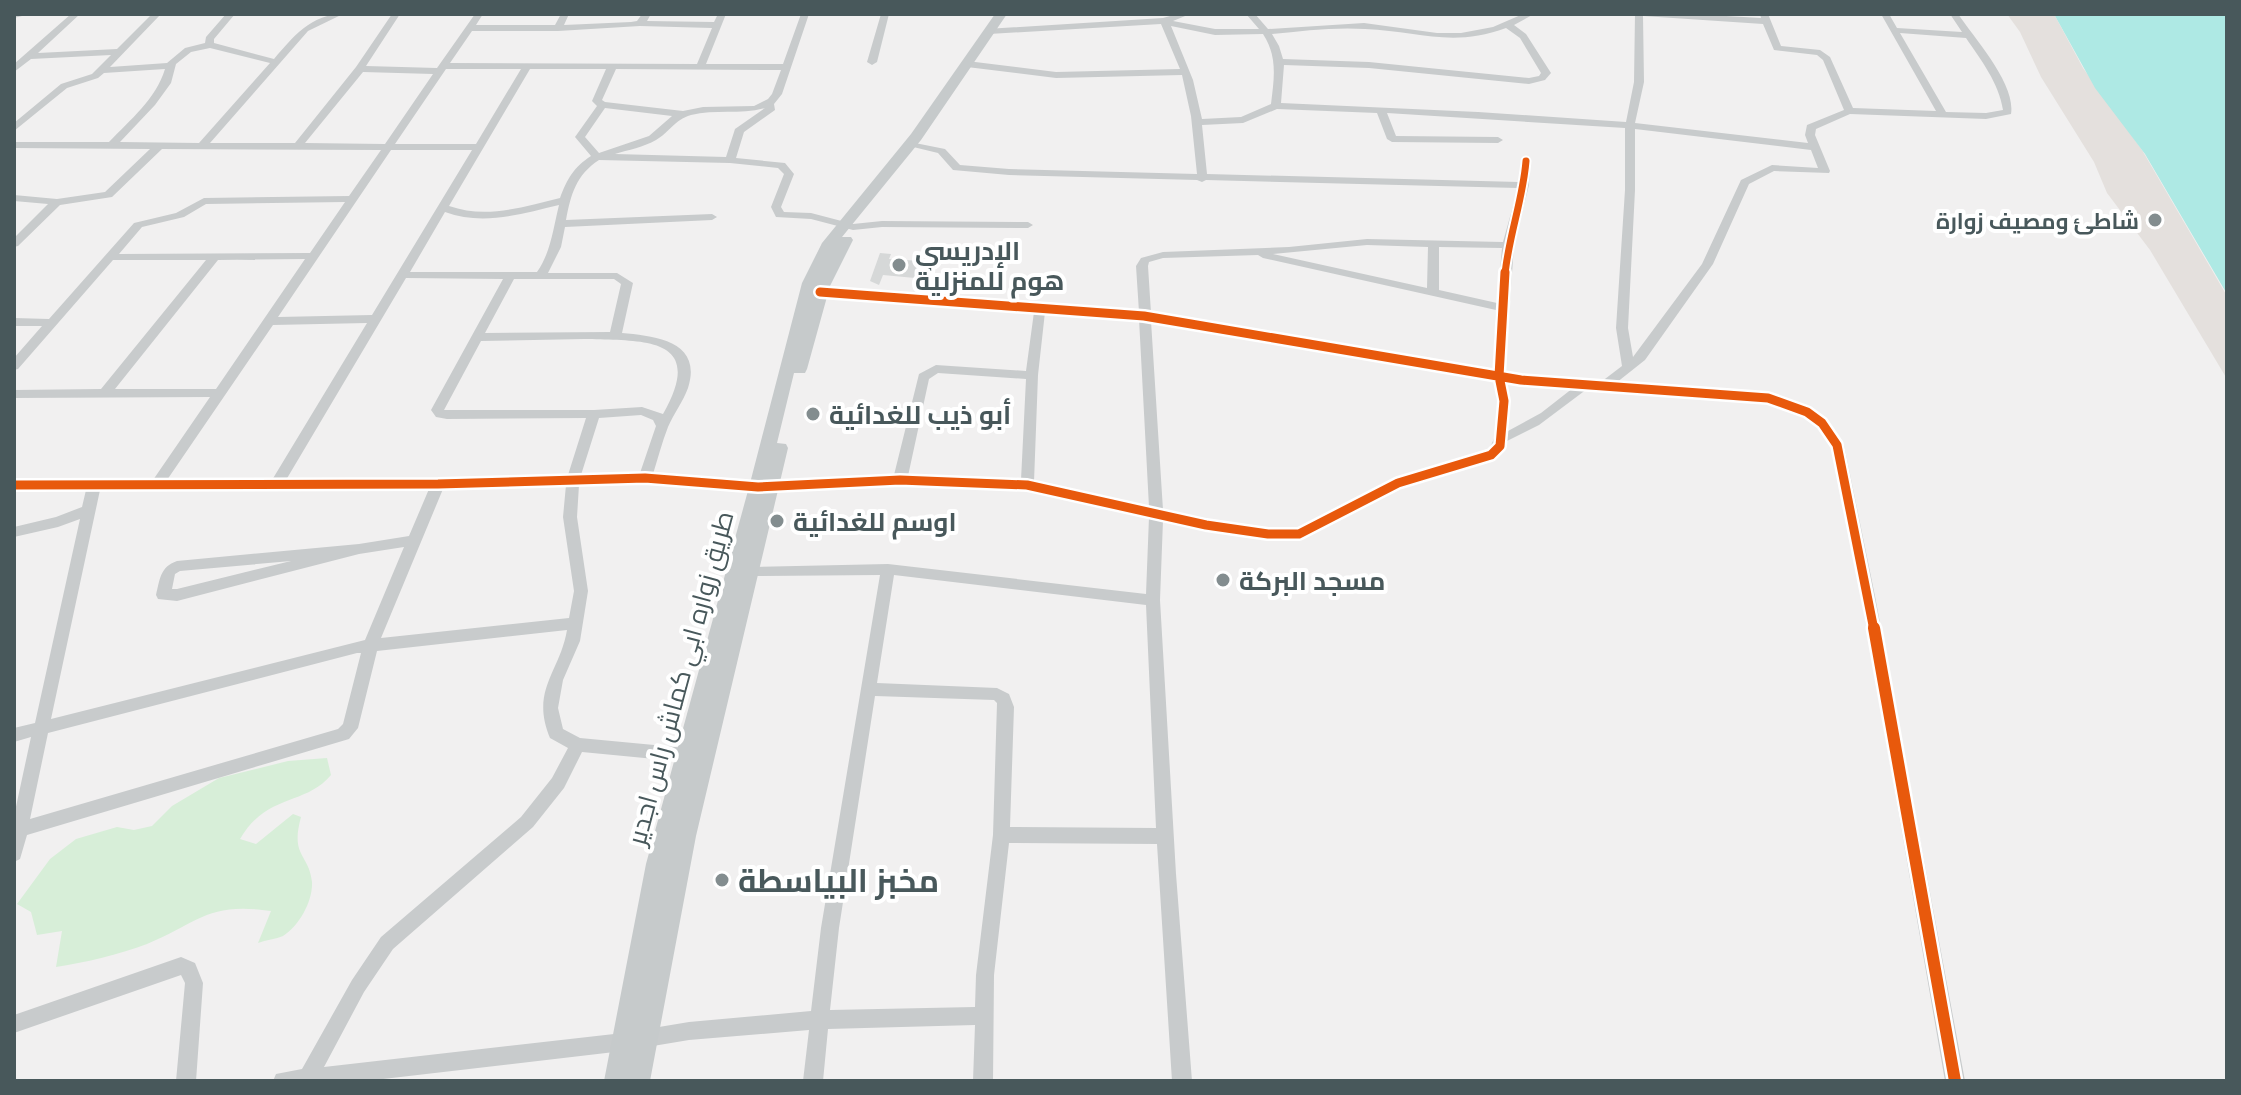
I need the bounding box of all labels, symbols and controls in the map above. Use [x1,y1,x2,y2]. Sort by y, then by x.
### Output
place label: شاطئ ومصيف زوارة [1936,208,2139,235]
marker: شاطئ ومصيف زوارة [2146,211,2164,229]
place label: الإدريسي هوم للمنزلية [915,236,1064,299]
marker: الإدريسي هوم للمنزلية [890,256,908,274]
place label: أبو ذيب للغدائية [829,398,1011,430]
marker: أبو ذيب للغدائية [804,405,822,423]
place label: اوسم للغدائية [793,507,957,540]
street label: طريق زواره ابي كماش راس اجدير [621,508,745,852]
marker: اوسم للغدائية [768,512,786,530]
place label: مسجد البركة [1239,566,1385,596]
marker: مسجد البركة [1214,571,1232,589]
place label: مخبز البياسطة [738,862,939,900]
marker: مخبز البياسطة [713,871,731,889]

